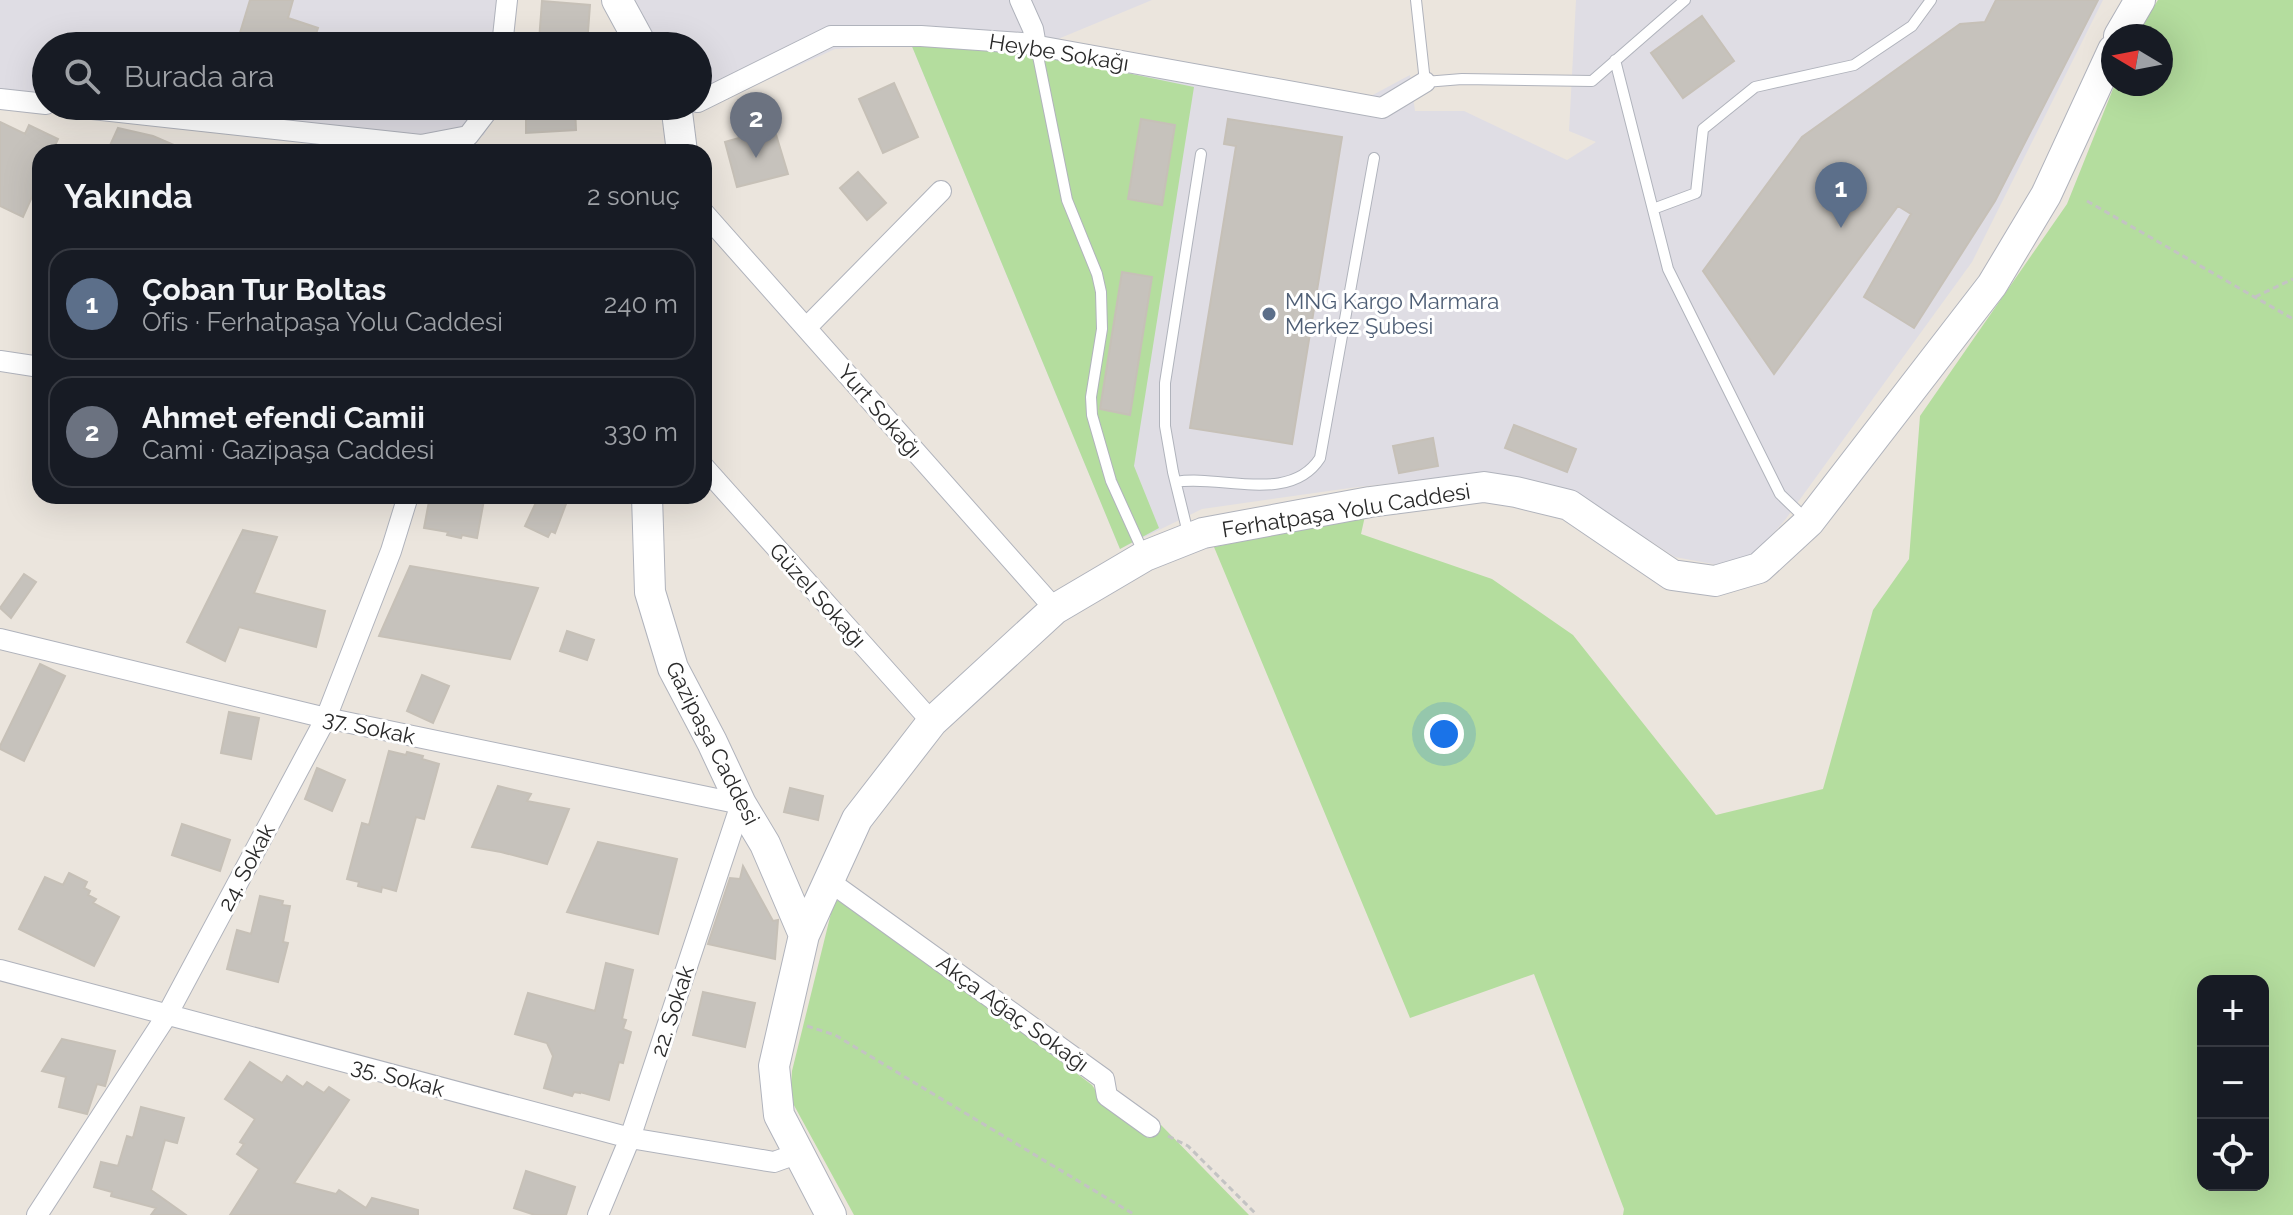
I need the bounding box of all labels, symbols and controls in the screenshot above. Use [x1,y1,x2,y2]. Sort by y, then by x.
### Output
north arrow [2101,24,2173,96]
street label: Heybe Sokağı [987,28,1131,76]
search box [32,32,712,120]
icon: search [60,54,104,98]
text: Burada ara [124,59,274,94]
pin: 2 [730,92,782,158]
pin: 1 [1815,162,1867,228]
text: Yakında [64,176,193,216]
text: 2 sonuç [587,181,680,211]
text: Çoban Tur Boltas [142,272,386,307]
place label: MNG Kargo Marmara Merkez Şubesi [1285,288,1499,339]
text: 1 [86,289,98,319]
text: 240 m [604,289,678,319]
marker: MNG Kargo Marmara Merkez Şubesi [1260,305,1278,323]
text: Ofis · Ferhatpaşa Yolu Caddesi [142,307,503,337]
street label: Yurt Sokağı [832,359,928,463]
text: Ahmet efendi Camii [142,400,425,435]
text: 2 [85,417,99,447]
text: 330 m [604,417,678,447]
text: Cami · Gazipaşa Caddesi [142,435,434,465]
street label: Ferhatpaşa Yolu Caddesi [1220,478,1472,542]
street label: Güzel Sokağı [764,537,872,653]
street label: Gazipaşa Caddesi [661,657,765,829]
street label: 37. Sokak [321,705,418,749]
your location [1424,714,1464,754]
street label: 24. Sokak [212,819,280,915]
street label: Akça Ağaç Sokağı [932,949,1094,1077]
street label: 22. Sokak [645,962,699,1060]
map controls [2197,975,2269,1191]
button: + [2197,975,2269,1047]
button: − [2197,1047,2269,1119]
street label: 35. Sokak [349,1052,448,1102]
button: locate [2197,1119,2269,1191]

